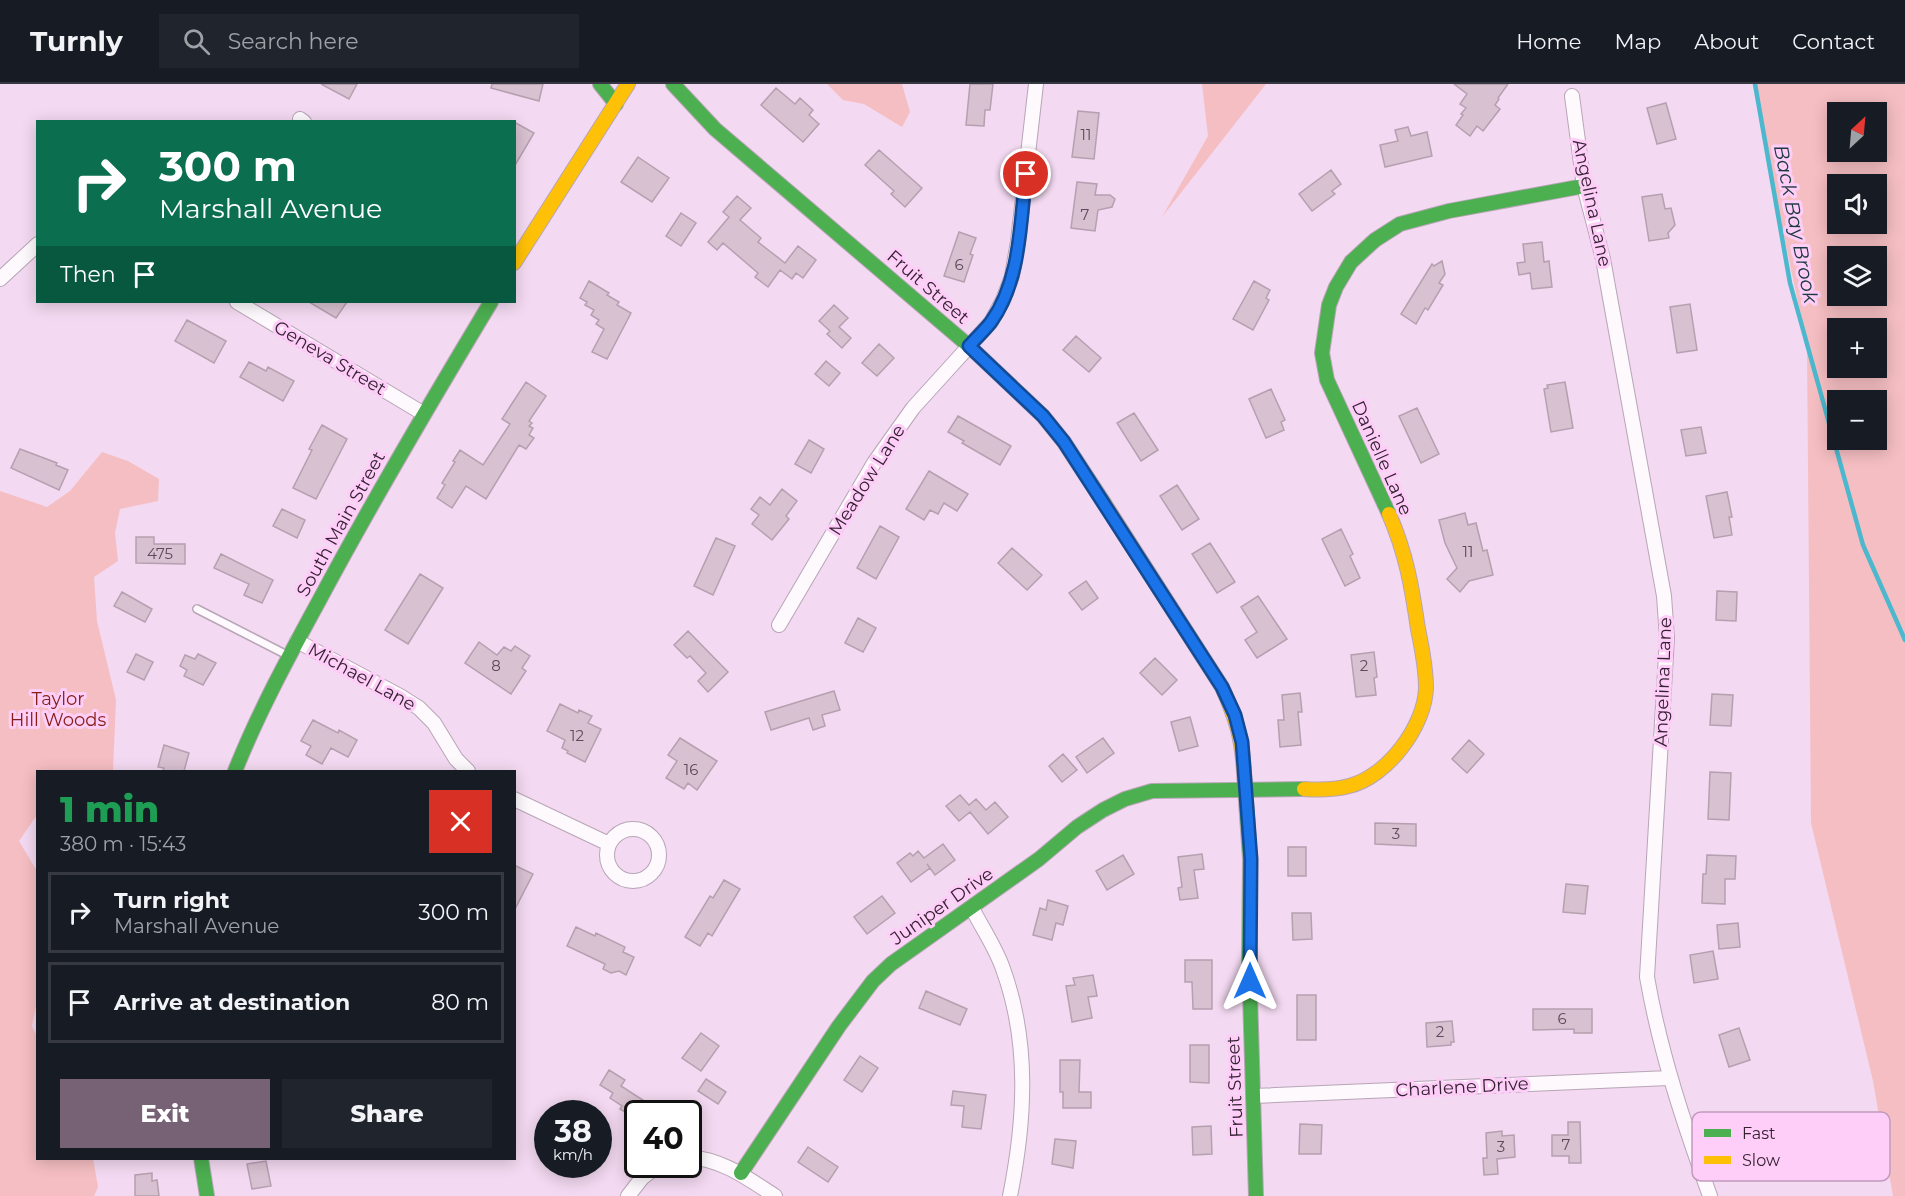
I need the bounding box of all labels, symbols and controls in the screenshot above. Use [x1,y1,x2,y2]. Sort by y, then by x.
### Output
search box [159,14,579,68]
text: Turnly [30,24,123,58]
icon: search [180,25,213,58]
text: Search here [228,28,359,55]
text: Home [1516,29,1581,54]
text: Map [1614,29,1661,54]
text: About [1694,29,1759,54]
text: Contact [1792,29,1875,54]
north arrow [1827,102,1887,162]
map controls [1827,102,1887,450]
house number: 11 [1081,125,1091,144]
street label: Angelina Lane [1568,137,1616,269]
text: 300 m [159,140,297,192]
water label: Back Bay Brook [1769,143,1823,307]
icon: right [60,144,138,222]
pin [1000,148,1051,199]
icon: arrive [1009,157,1042,190]
button: sound [1827,174,1887,234]
text: Marshall Avenue [159,192,382,225]
house number: 7 [1081,205,1090,224]
street label: Fruit Street [882,245,974,329]
button: layers [1827,246,1887,306]
house number: 6 [954,255,964,274]
icon: arrive [128,258,161,291]
text: Then [60,261,116,288]
street label: Geneva Street [270,316,390,400]
button: + [1827,318,1887,378]
button: − [1827,390,1887,450]
street label: Danielle Lane [1347,397,1417,519]
street label: Meadow Lane [824,420,910,539]
street label: South Main Street [292,448,390,600]
house number: 11 [1463,542,1473,561]
house number: 475 [147,544,173,563]
street label: Angelina Lane [1650,617,1676,747]
street label: Michael Lane [304,638,420,716]
house number: 8 [491,656,501,675]
house number: 2 [1360,656,1368,675]
park label: Taylor Hill Woods [10,688,106,731]
house number: 12 [570,726,584,745]
house number: 16 [684,760,698,779]
text: 1 min [60,787,159,831]
button: close [429,790,492,853]
house number: 3 [1392,824,1400,843]
text: 380 m · 15:43 [60,832,186,856]
street label: Juniper Drive [886,862,998,950]
text: Turn right [114,887,229,914]
icon: right [63,896,96,929]
text: 300 m [418,899,489,926]
text: Marshall Avenue [114,914,279,938]
position arrow [1218,949,1282,1013]
icon: arrive [63,986,96,1019]
text: Arrive at destination [114,989,350,1016]
text: 80 m [431,989,489,1016]
house number: 6 [1557,1009,1567,1028]
house number: 2 [1436,1022,1444,1041]
street label: Fruit Street [1222,1036,1248,1138]
street label: Charlene Drive [1395,1073,1529,1101]
button: Exit [60,1079,270,1148]
button: Share [282,1079,492,1148]
speed limit sign: 40 [624,1100,702,1178]
legend [1692,1112,1890,1181]
text: 38 [554,1113,592,1150]
text: Fast [1742,1124,1776,1143]
house number: 7 [1562,1135,1571,1154]
house number: 3 [1497,1137,1505,1156]
text: km/h [553,1145,593,1164]
text: Slow [1742,1151,1780,1170]

